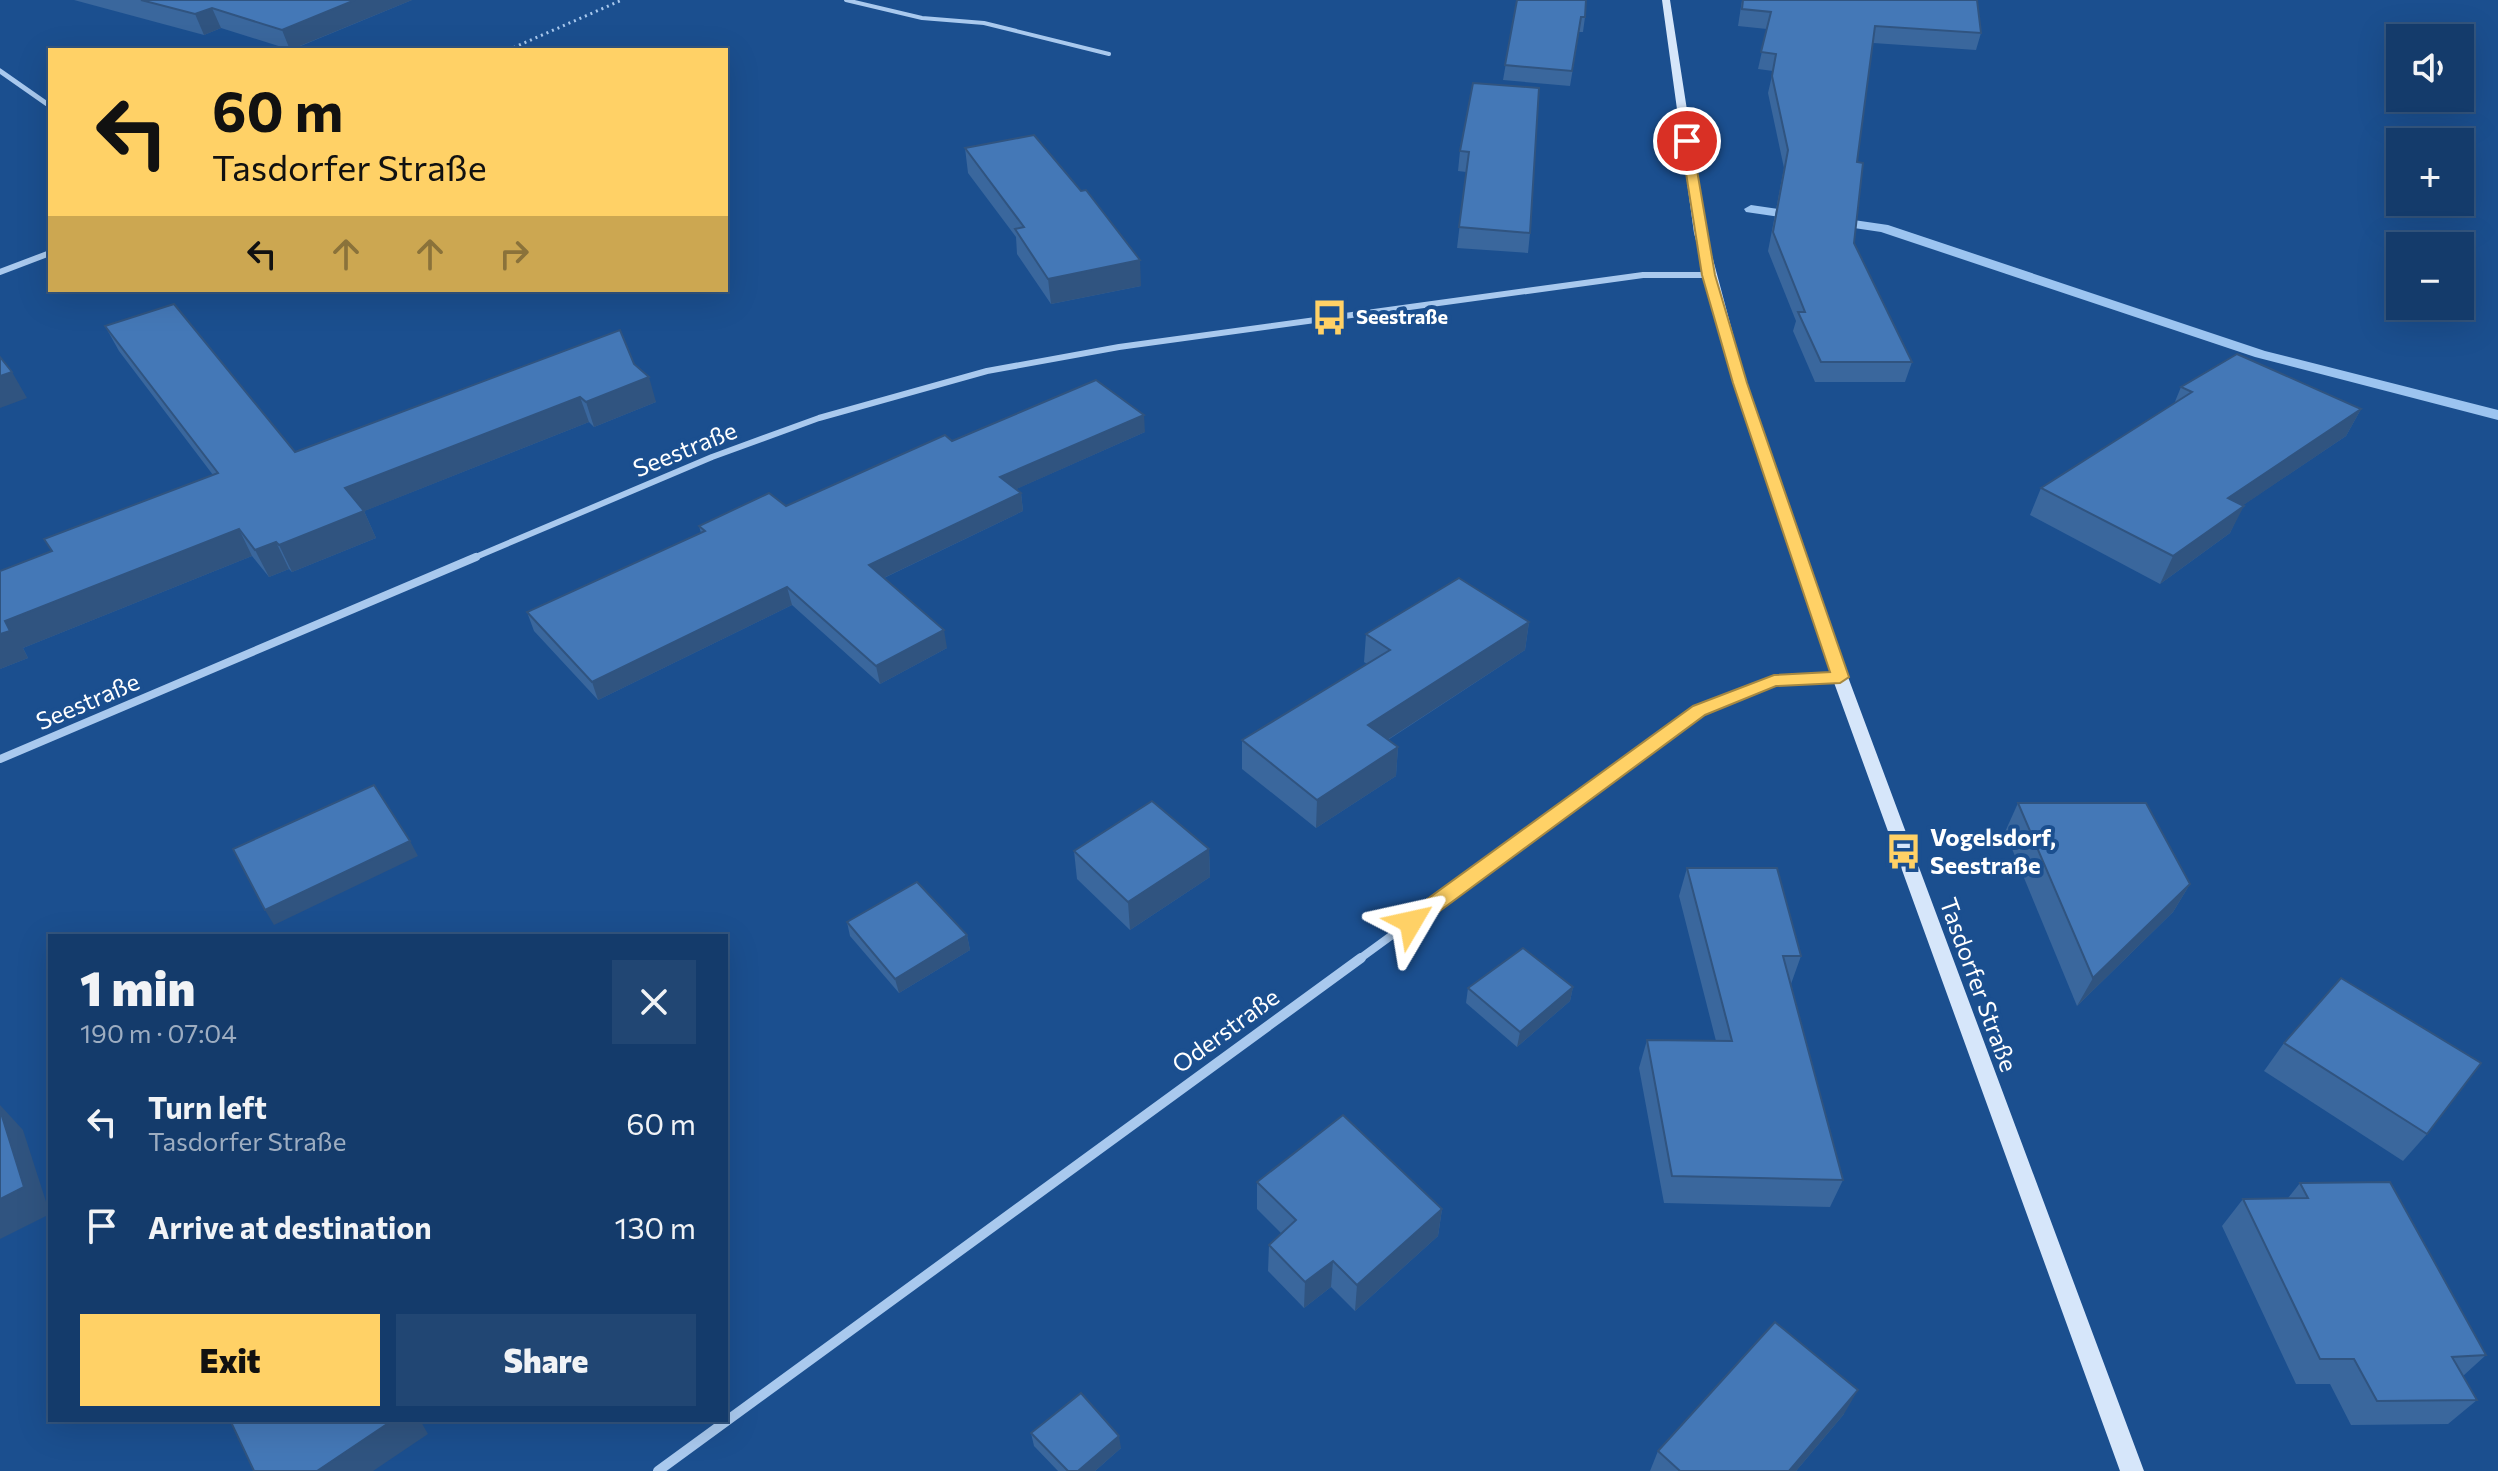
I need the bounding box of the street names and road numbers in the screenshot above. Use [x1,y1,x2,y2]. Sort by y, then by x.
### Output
street label: Seestraße [628,415,740,483]
street label: Seestraße [31,666,143,735]
street label: Tasdorfer Straße [1934,894,2024,1075]
street label: Oderstraße [1166,981,1284,1078]

